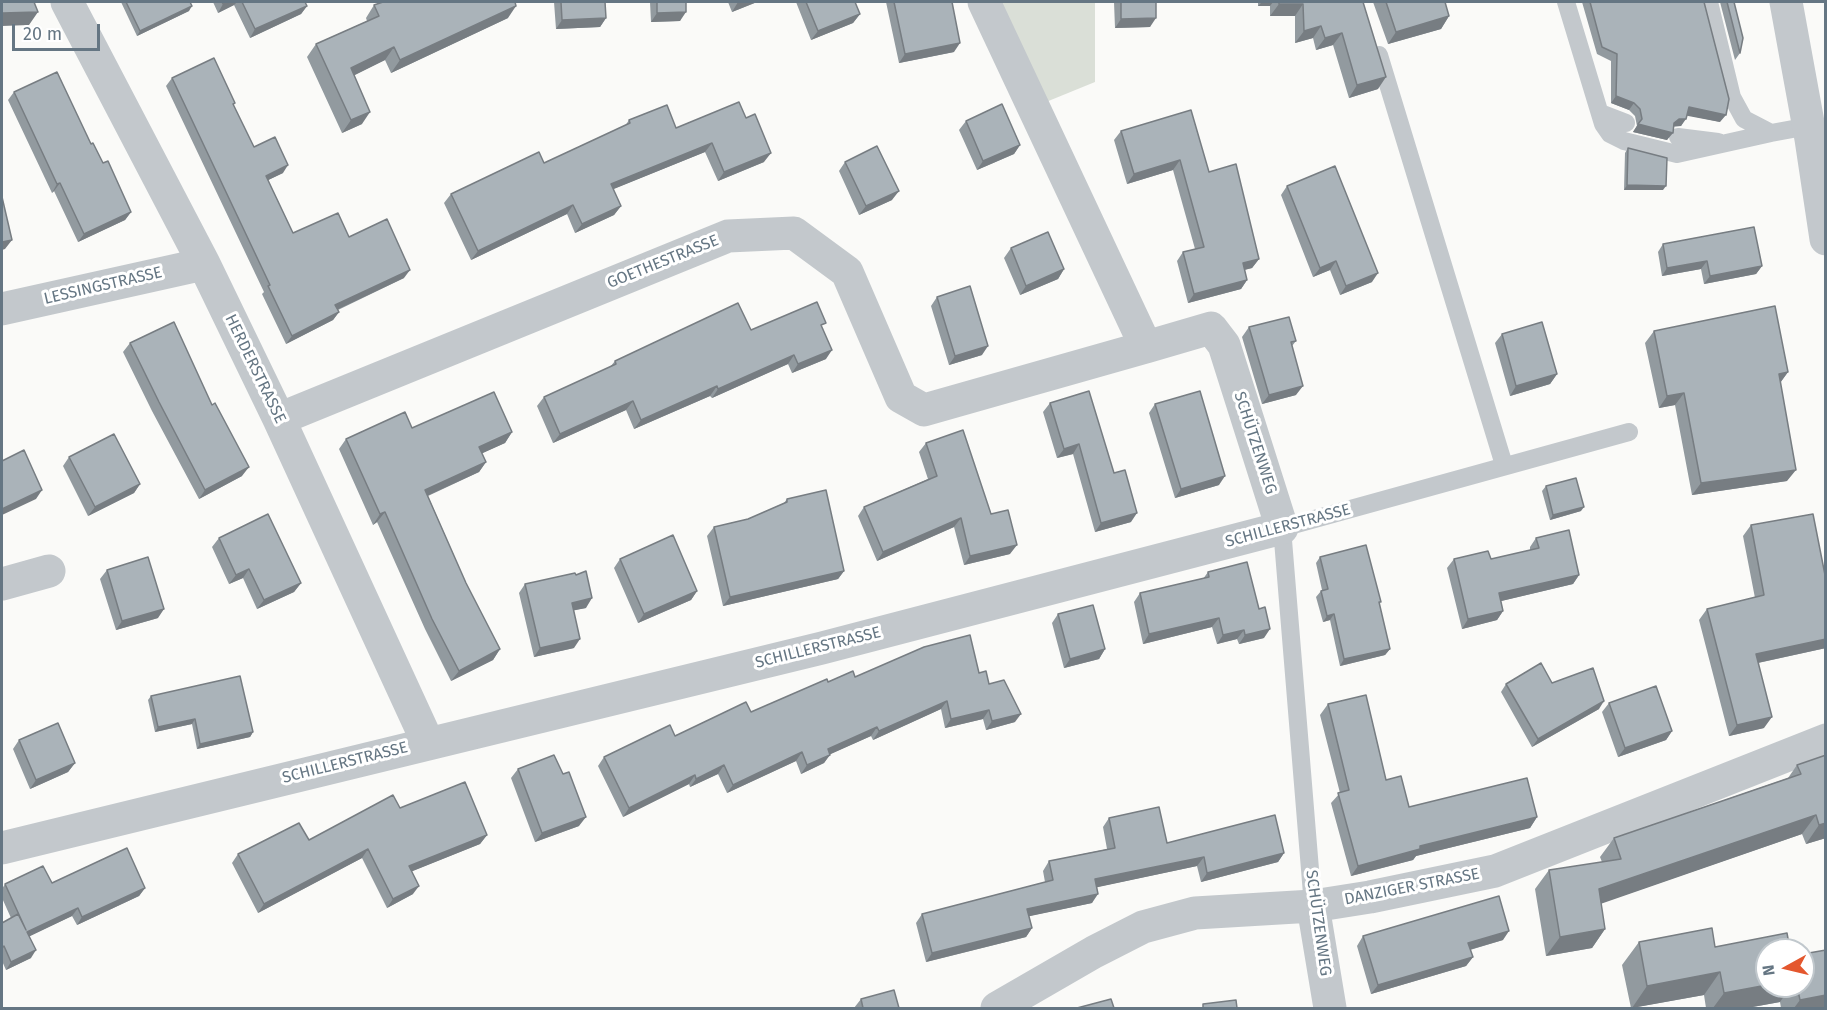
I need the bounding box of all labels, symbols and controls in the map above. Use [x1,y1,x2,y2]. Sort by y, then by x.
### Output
scale bar [15,12,104,50]
text: 20 m [23,23,62,45]
street label: GOETHESTRASSE [604,231,722,293]
street label: LESSINGSTRASSE [42,263,164,309]
street label: HERDERSTRASSE [220,311,290,427]
street label: SCHÜTZENWEG [1229,389,1281,497]
street label: SCHILLERSTRASSE [1223,500,1353,552]
street label: SCHILLERSTRASSE [753,623,883,673]
street label: SCHILLERSTRASSE [280,738,410,788]
street label: DANZIGER STRASSE [1343,864,1481,910]
street label: SCHÜTZENWEG [1301,869,1335,977]
north arrow [1755,938,1815,998]
text: N [1759,964,1779,977]

